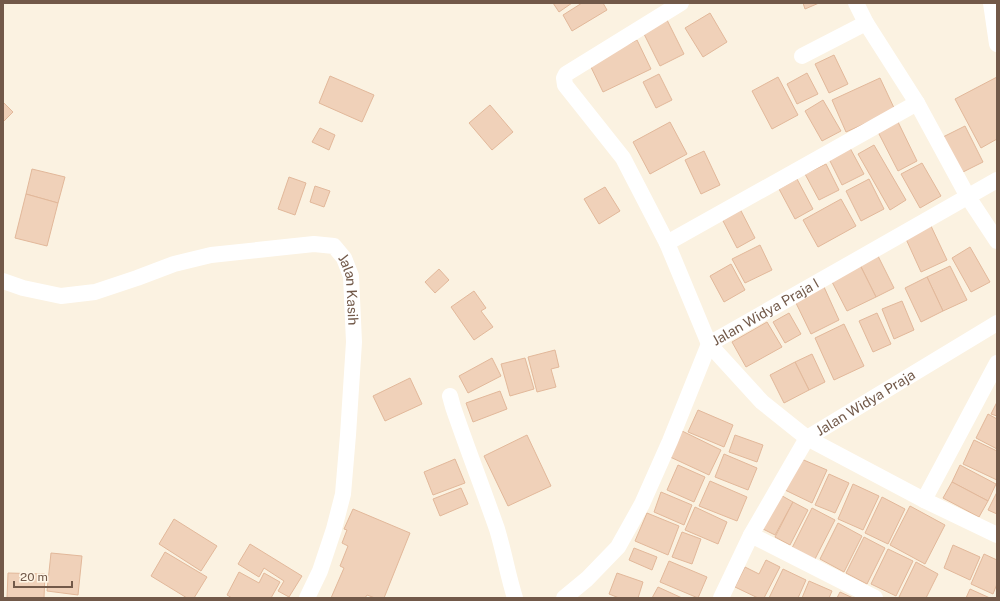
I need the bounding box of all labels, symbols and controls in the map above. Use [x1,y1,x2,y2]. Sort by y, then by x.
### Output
street label: Jalan Kasih [335,250,361,326]
street label: Jalan Widya Praja I [709,275,822,349]
street label: Jalan Widya Praja [813,366,918,439]
scale bar [14,563,72,589]
text: 20 m [20,570,48,584]

